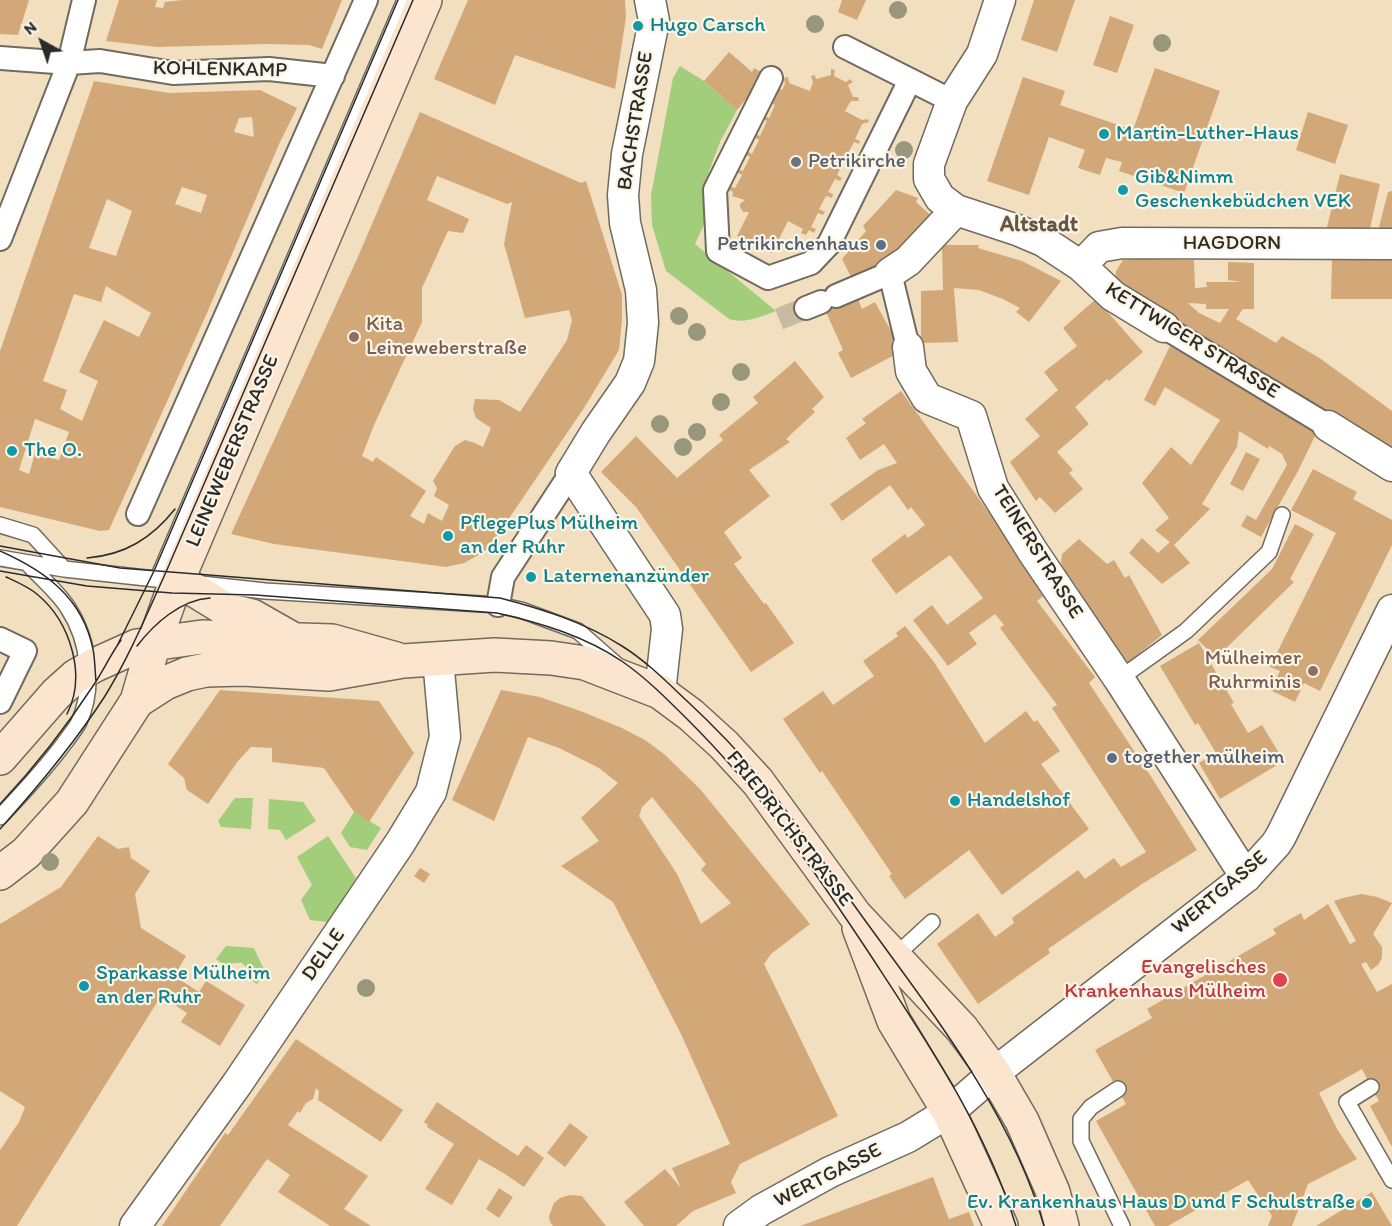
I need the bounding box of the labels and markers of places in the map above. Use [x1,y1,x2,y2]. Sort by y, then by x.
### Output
place label: Hugo Carsch [650,13,766,39]
marker: Hugo Carsch [631,19,645,33]
place label: Martin-Luther-Haus [1116,121,1299,147]
marker: Martin-Luther-Haus [1097,127,1111,141]
place label: Petrikirche [808,149,906,175]
marker: Petrikirche [789,155,803,169]
place label: Gib&Nimm Geschenkebüdchen VEK [1135,165,1351,215]
marker: Gib&Nimm Geschenkebüdchen VEK [1116,183,1130,197]
place label: Petrikirchenhaus [717,232,869,258]
marker: Petrikirchenhaus [874,238,888,252]
place label: Kita Leineweberstraße [366,312,527,362]
marker: Kita Leineweberstraße [347,330,361,344]
place label: The O. [24,438,82,464]
marker: The O. [5,444,19,458]
place label: PflegePlus Mülheim an der Ruhr [460,511,638,561]
marker: PflegePlus Mülheim an der Ruhr [441,529,455,543]
place label: Laternenanzünder [543,564,709,590]
marker: Laternenanzünder [524,570,538,584]
place label: Mülheimer Ruhrminis [1205,646,1301,696]
marker: Mülheimer Ruhrminis [1306,664,1320,678]
place label: together mülheim [1124,745,1285,771]
marker: together mülheim [1105,751,1119,765]
place label: Handelshof [967,788,1070,814]
marker: Handelshof [948,794,962,808]
place label: Evangelisches Krankenhaus Mülheim [1064,955,1266,1005]
place label: Sparkasse Mülheim an der Ruhr [96,961,270,1011]
marker: Evangelisches Krankenhaus Mülheim [1271,971,1289,989]
marker: Sparkasse Mülheim an der Ruhr [77,979,91,993]
place label: Ev. Krankenhaus Haus D und F Schulstraße [967,1190,1355,1216]
marker: Ev. Krankenhaus Haus D und F Schulstraße [1360,1196,1374,1210]

